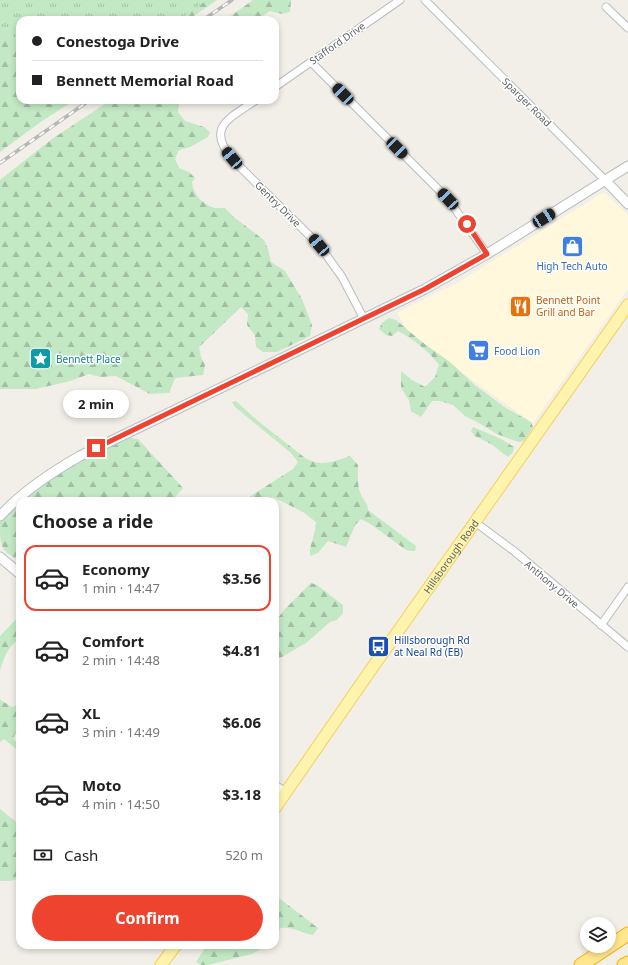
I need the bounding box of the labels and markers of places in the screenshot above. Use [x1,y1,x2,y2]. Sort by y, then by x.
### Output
shop icon: High Tech Auto [559,233,585,259]
place label: High Tech Auto [536,259,608,273]
restaurant icon: Bennett Point Grill and Bar [508,293,534,319]
place label: Bennett Point Grill and Bar [536,293,601,319]
supermarket icon: Food Lion [466,338,492,364]
place label: Food Lion [494,344,540,358]
place icon: Bennett Place [27,346,53,372]
place label: Bennett Place [56,352,121,366]
bus stop icon: Hillsborough Rd at Neal Rd (EB) [365,633,391,659]
place label: Hillsborough Rd at Neal Rd (EB) [394,633,470,659]

